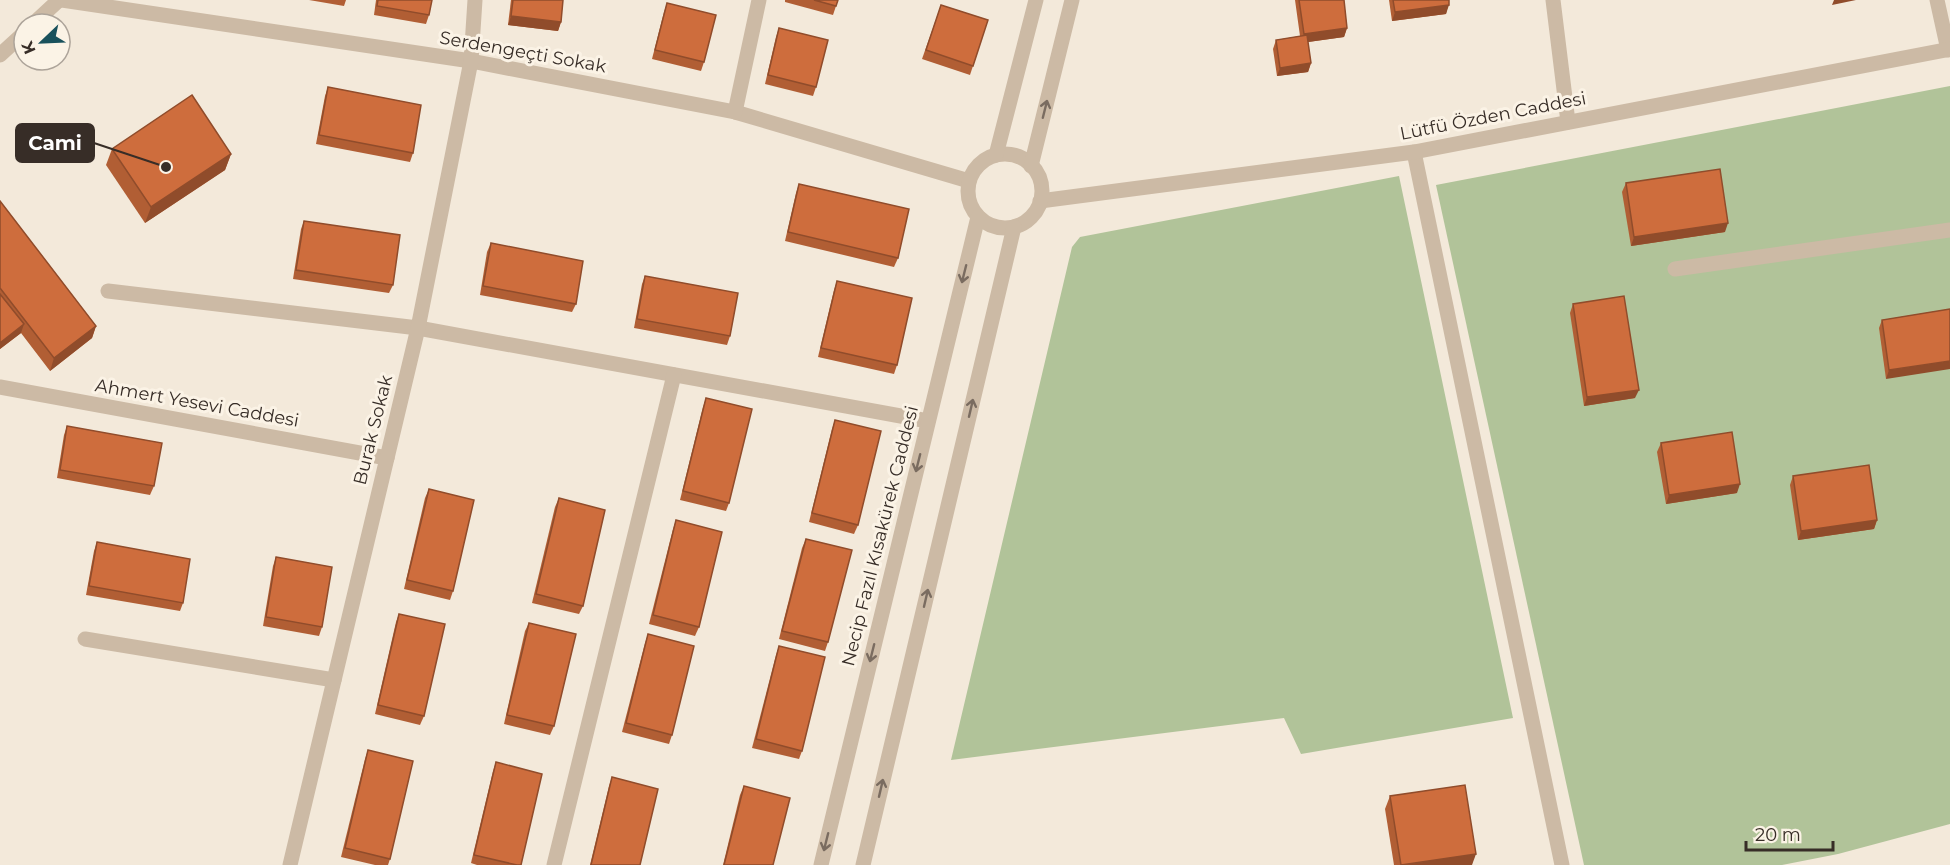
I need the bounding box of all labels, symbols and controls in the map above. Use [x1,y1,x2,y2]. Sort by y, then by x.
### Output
north arrow [12,12,72,72]
street label: Serdengeçti Sokak [438,27,608,78]
text: K [17,37,40,57]
street label: Lütfü Özden Caddesi [1398,87,1588,145]
one-way arrow [1040,100,1052,119]
callout: Cami [16,124,94,162]
text: Cami [28,131,82,155]
one-way arrow [958,264,970,283]
street label: Burak Sokak [349,372,397,487]
street label: Ahmert Yesevi Caddesi [93,374,301,432]
one-way arrow [965,399,977,418]
street label: Necip Fazıl Kısakürek Caddesi [837,404,923,668]
one-way arrow [912,453,924,472]
one-way arrow [921,589,932,608]
one-way arrow [866,643,878,662]
one-way arrow [876,778,887,798]
scale bar [1746,814,1833,852]
text: 20 m [1755,824,1801,846]
one-way arrow [820,832,832,851]

